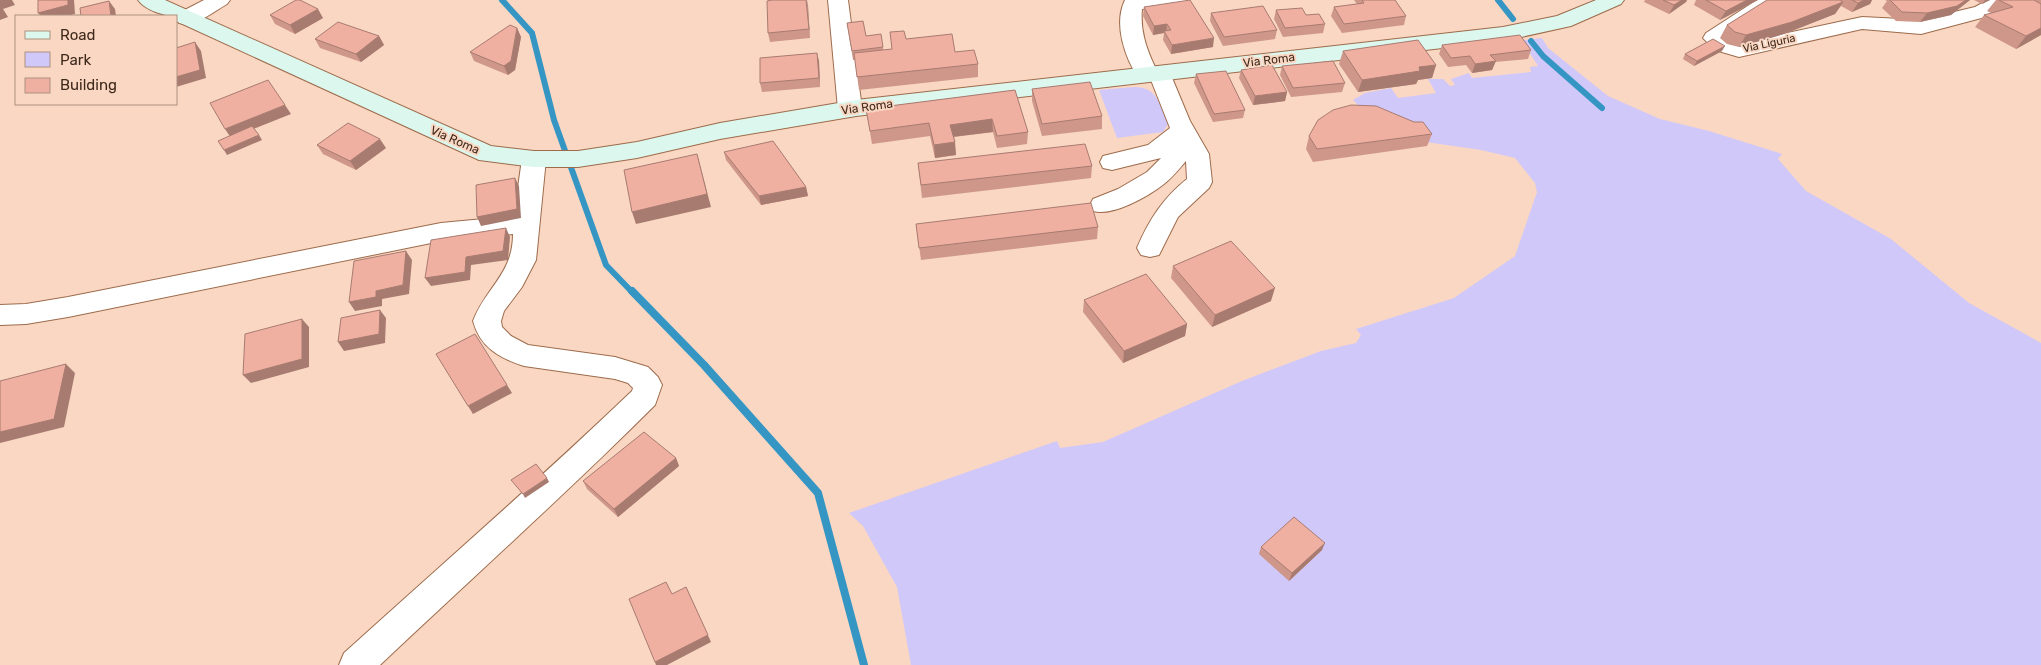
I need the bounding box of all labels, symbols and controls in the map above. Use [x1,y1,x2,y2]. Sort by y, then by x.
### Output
legend [15,15,178,105]
text: Road [60,26,96,44]
street label: Via Liguria [1742,32,1797,55]
street label: Via Roma [1242,50,1296,70]
text: Park [60,51,91,69]
text: Building [60,76,117,94]
street label: Via Roma [840,96,894,118]
street label: Via Roma [428,123,482,157]

